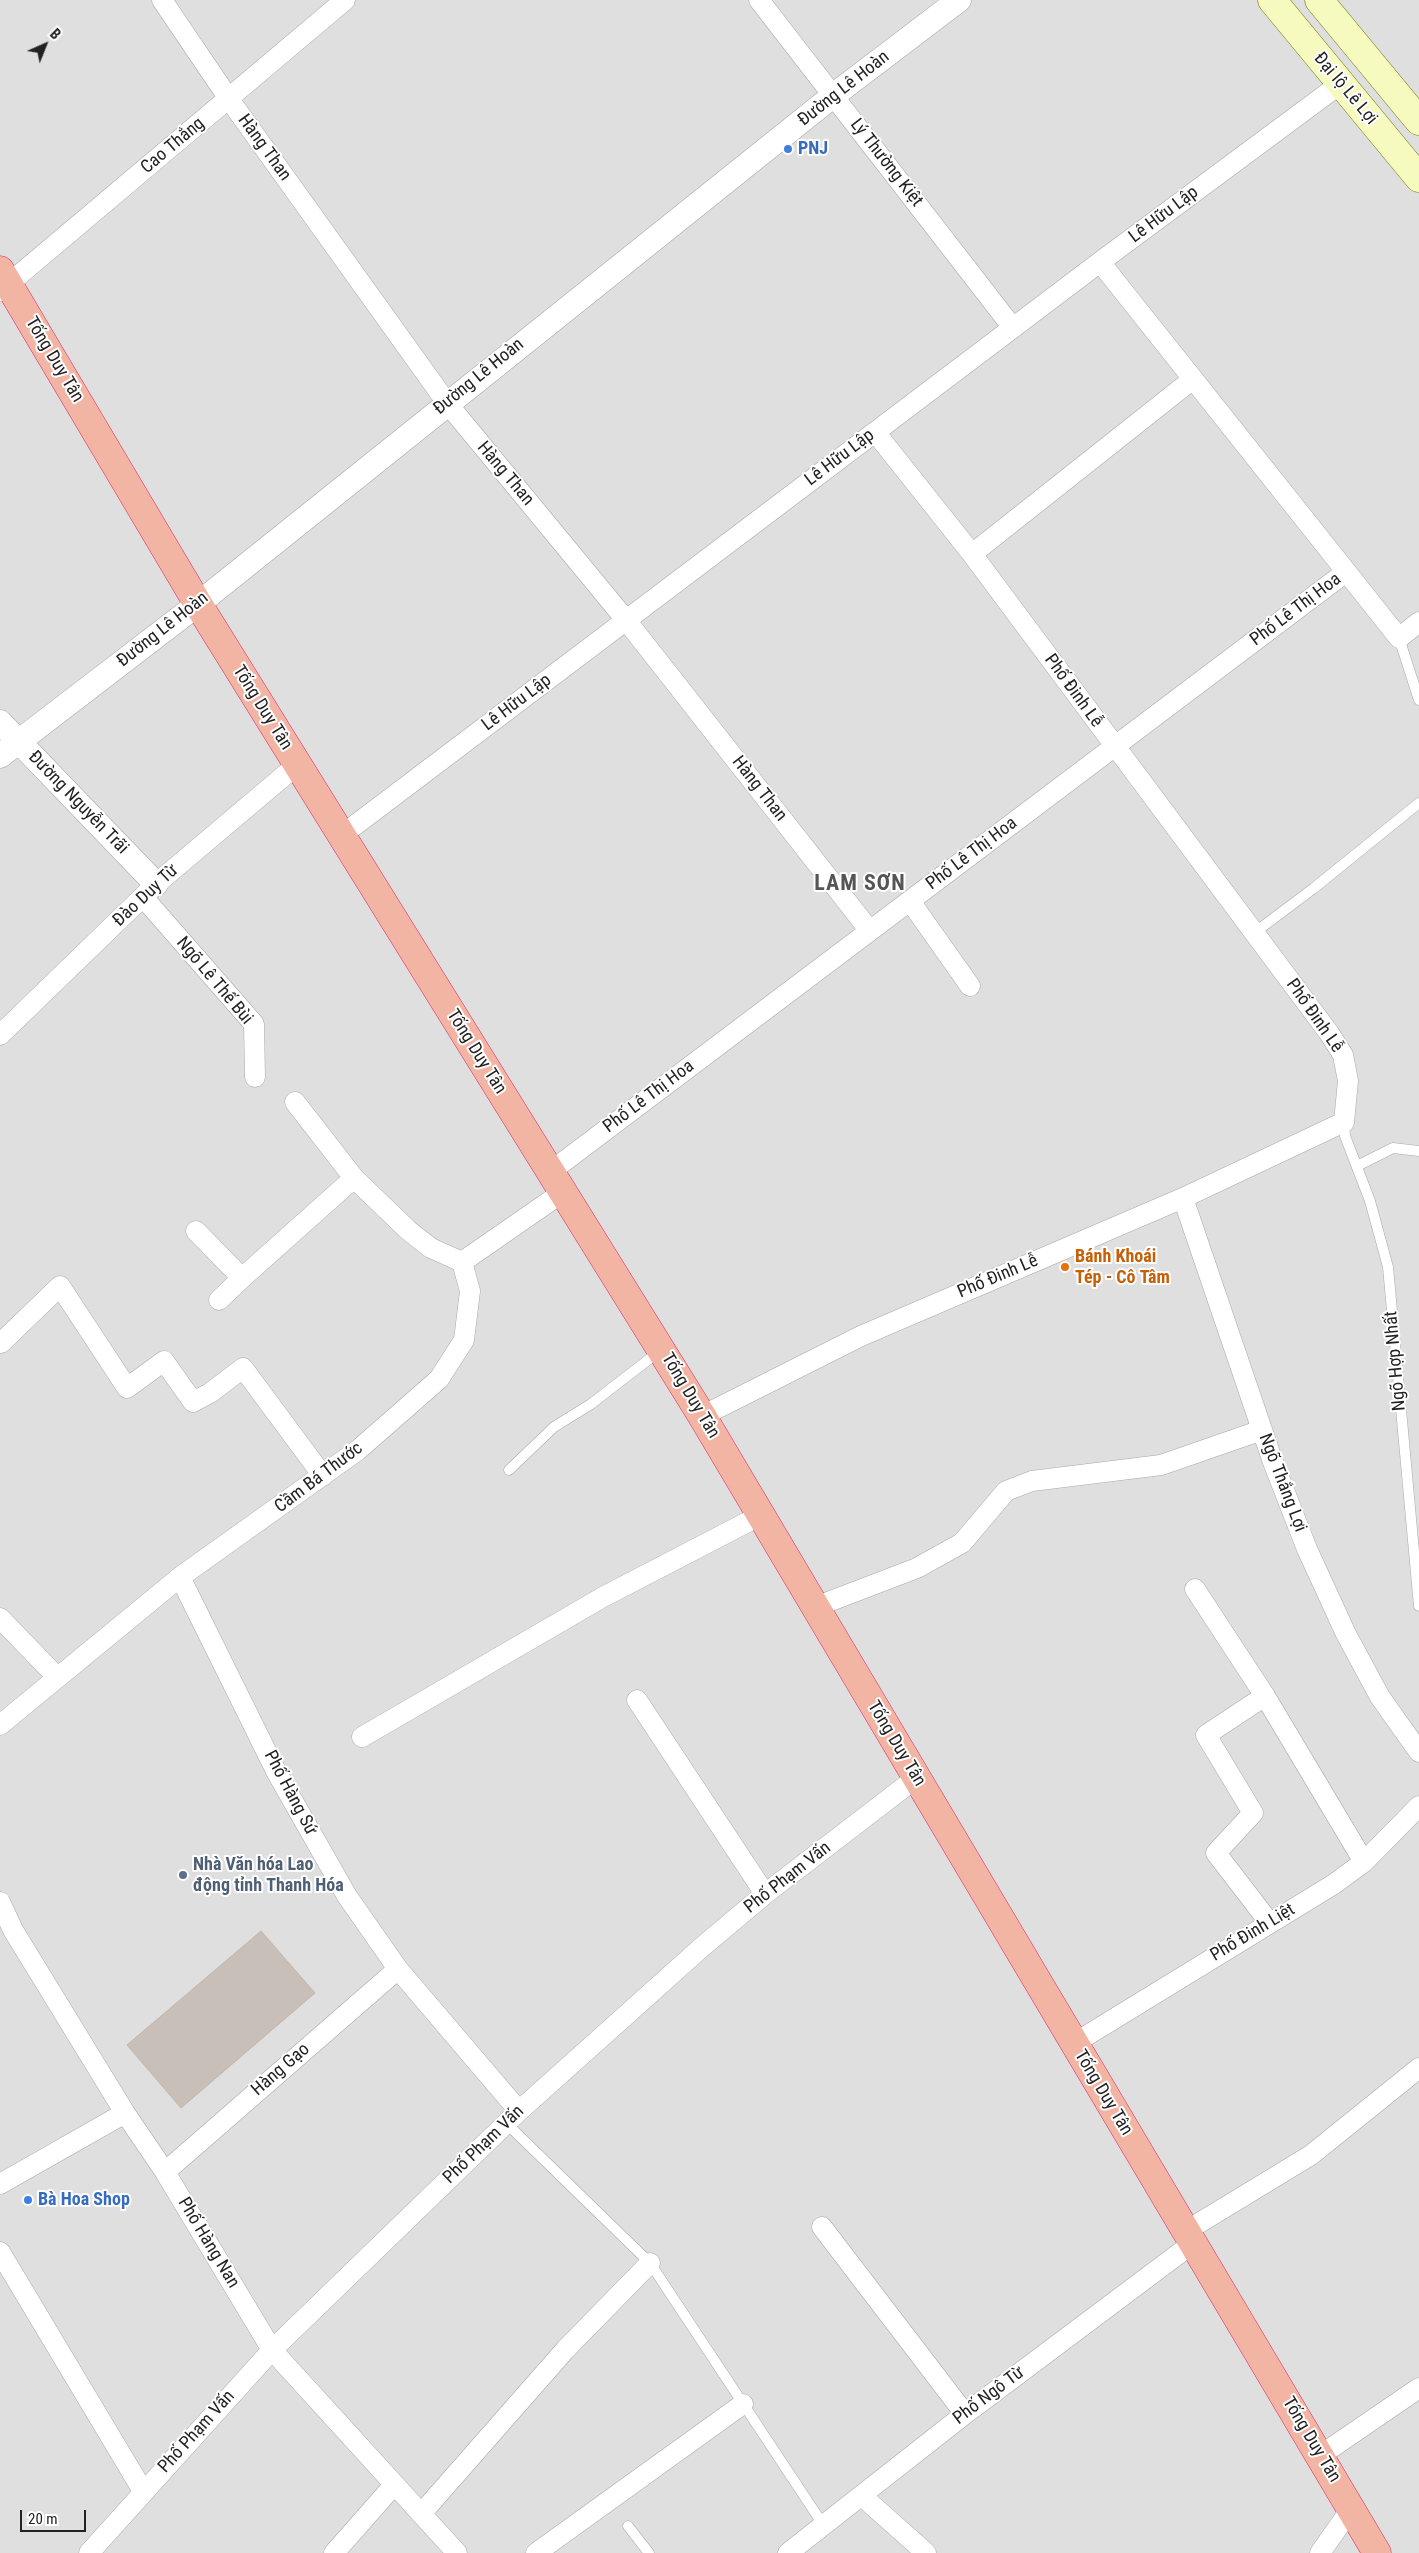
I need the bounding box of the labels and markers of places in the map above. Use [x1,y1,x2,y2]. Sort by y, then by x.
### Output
place label: PNJ [798,138,828,160]
marker: PNJ [782,143,794,155]
place label: Bánh Khoái Tép - Cô Tâm [1075,1246,1170,1288]
marker: Bánh Khoái Tép - Cô Tâm [1059,1261,1071,1273]
place label: Nhà Văn hóa Lao động tỉnh Thanh Hóa [193,1854,344,1896]
marker: Nhà Văn hóa Lao động tỉnh Thanh Hóa [177,1869,189,1881]
place label: Bà Hoa Shop [38,2189,130,2211]
marker: Bà Hoa Shop [22,2194,34,2206]

